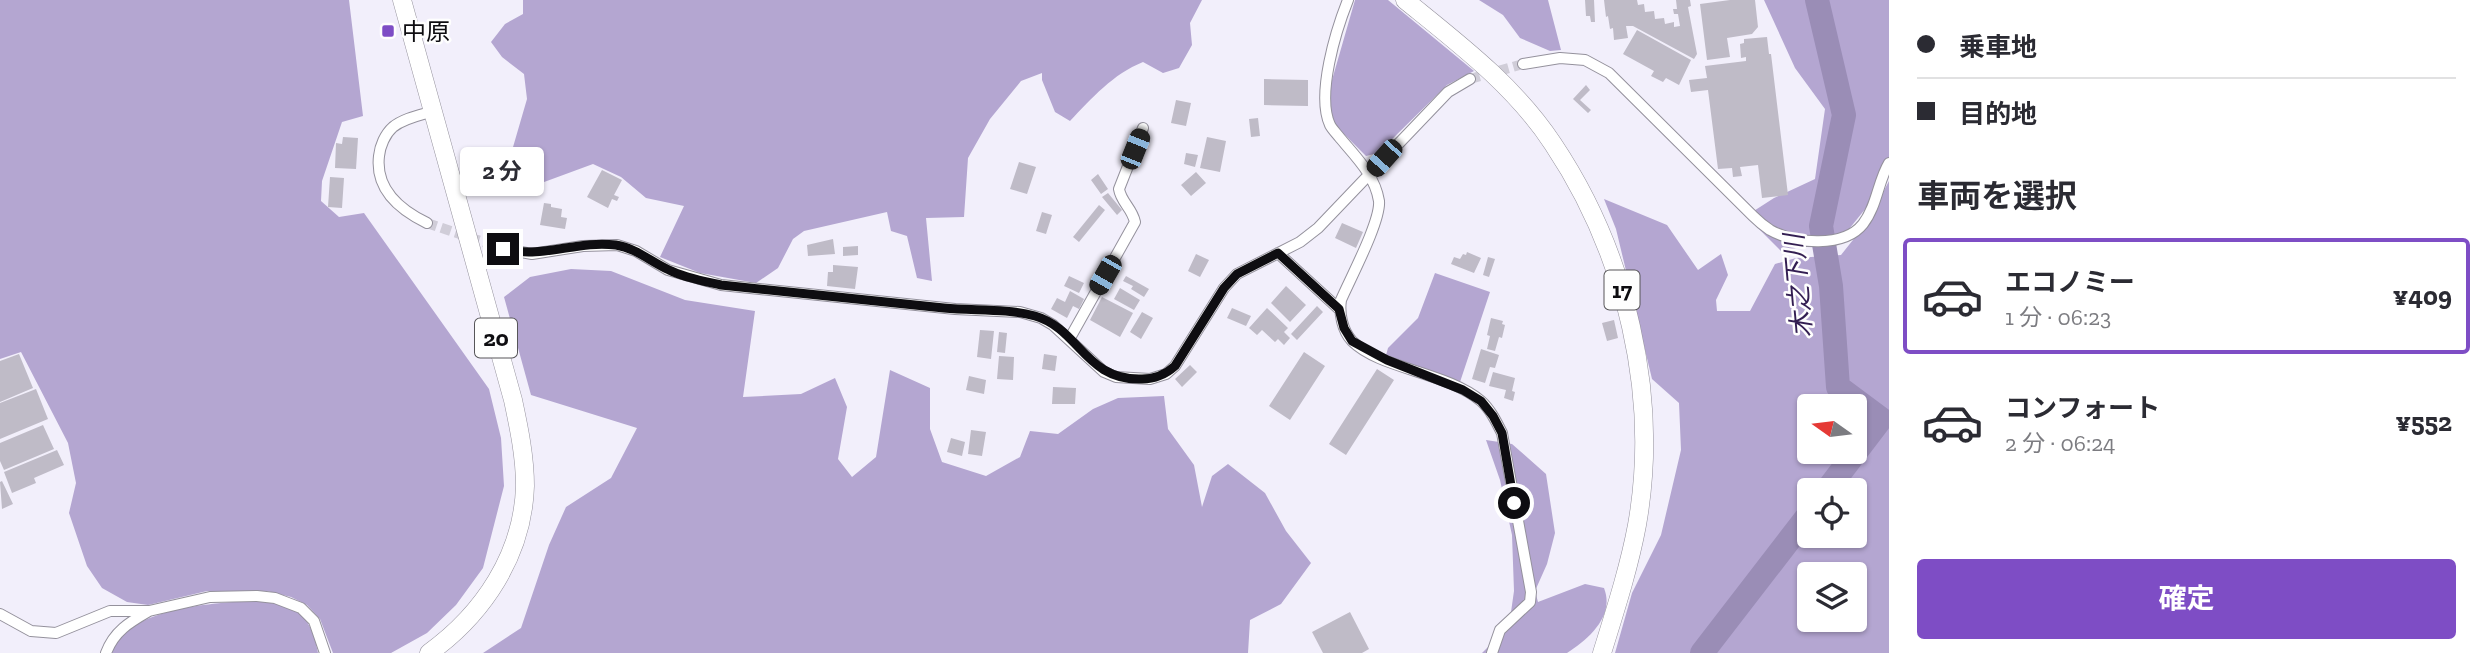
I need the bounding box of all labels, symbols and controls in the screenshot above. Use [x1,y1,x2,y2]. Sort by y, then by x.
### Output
place label: 中原 [402,17,450,46]
marker: 中原 [380,23,396,39]
text: 乗車地 [1959,31,2037,63]
text: 目的地 [1959,98,2037,130]
car [1118,126,1153,172]
car [1363,135,1406,181]
callout: 2 分 [461,148,545,196]
text: 2 分 [482,157,522,185]
text: 車両を選択 [1917,177,2077,215]
water label: 木之下川 [1777,230,1818,339]
route end [487,233,519,265]
car [1086,252,1125,298]
icon: car [1921,265,1984,328]
text: エコノミー [2005,266,2135,298]
road number: 17 [1604,270,1640,310]
text: ¥409 [2393,280,2452,312]
text: 1 分 · 06:23 [2005,303,2111,331]
road number: 20 [475,318,517,358]
icon: car [1921,391,1984,454]
text: コンフォート [2005,392,2160,424]
north arrow [1797,394,1867,464]
map controls [1797,394,1867,632]
text: ¥552 [2395,406,2452,438]
text: 2 分 · 06:24 [2005,429,2115,457]
button: locate [1797,478,1867,548]
route start [1498,487,1530,519]
button: 確定 [1917,559,2456,639]
button: layers [1797,562,1867,632]

